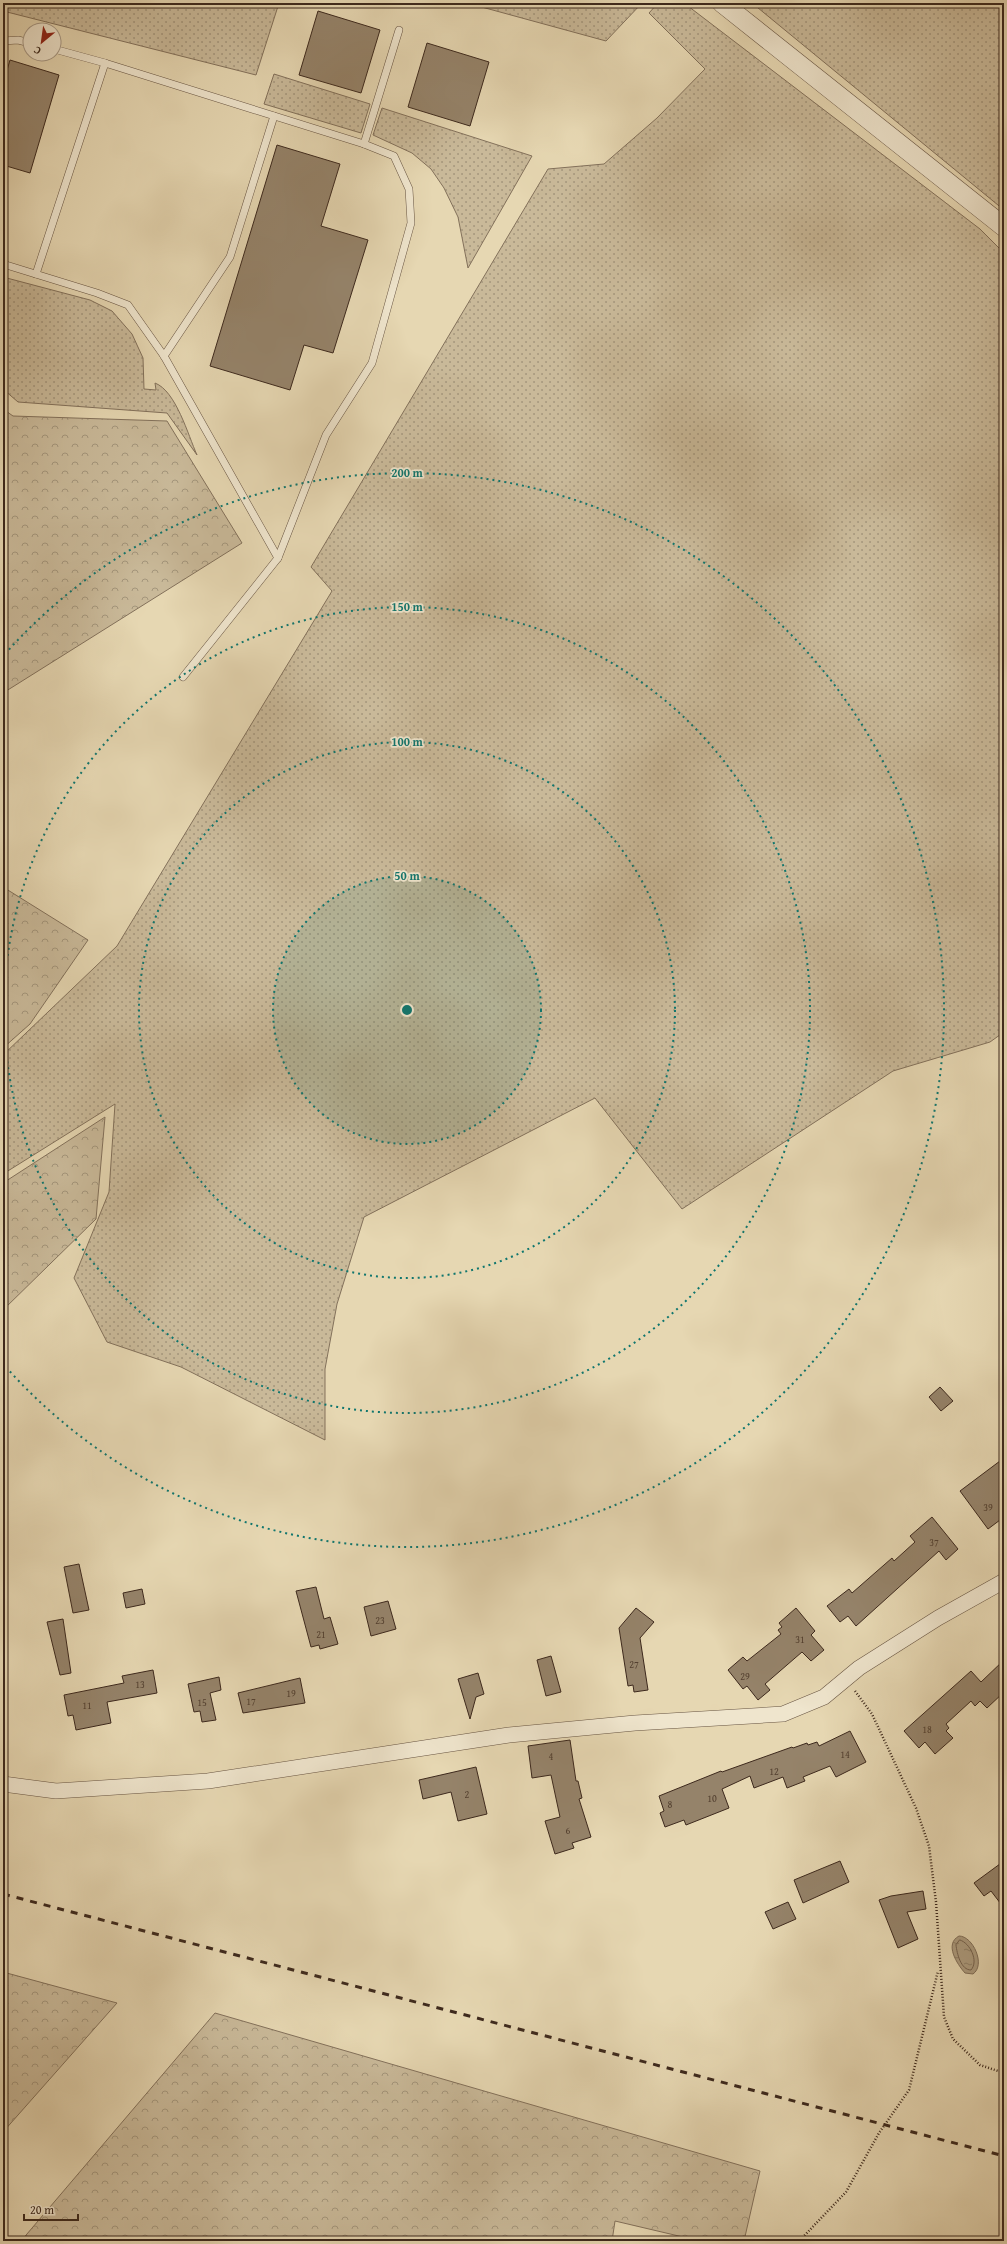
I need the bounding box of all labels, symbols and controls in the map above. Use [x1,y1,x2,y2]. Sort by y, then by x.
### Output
north arrow [22,22,62,62]
text: С [31,42,44,59]
text: 200 m [391,464,424,481]
text: 150 m [391,598,424,615]
text: 100 m [391,733,424,750]
text: 50 m [394,867,420,884]
centre of rings [400,1003,414,1017]
house number: 39 [983,1500,993,1515]
house number: 37 [929,1535,939,1550]
house number: 23 [375,1613,385,1628]
house number: 21 [316,1627,326,1642]
house number: 31 [795,1632,805,1647]
house number: 27 [629,1657,639,1672]
house number: 29 [740,1669,750,1684]
house number: 13 [135,1677,145,1692]
house number: 19 [286,1686,296,1701]
house number: 17 [246,1694,256,1709]
house number: 15 [197,1695,207,1710]
house number: 11 [82,1698,92,1713]
house number: 18 [922,1722,932,1737]
house number: 14 [840,1747,850,1762]
house number: 4 [549,1749,554,1764]
house number: 12 [769,1764,779,1779]
house number: 2 [465,1787,470,1802]
house number: 10 [707,1791,717,1806]
house number: 8 [668,1797,673,1812]
house number: 6 [566,1823,571,1838]
scale bar [24,2196,78,2222]
text: 20 m [30,2201,54,2218]

